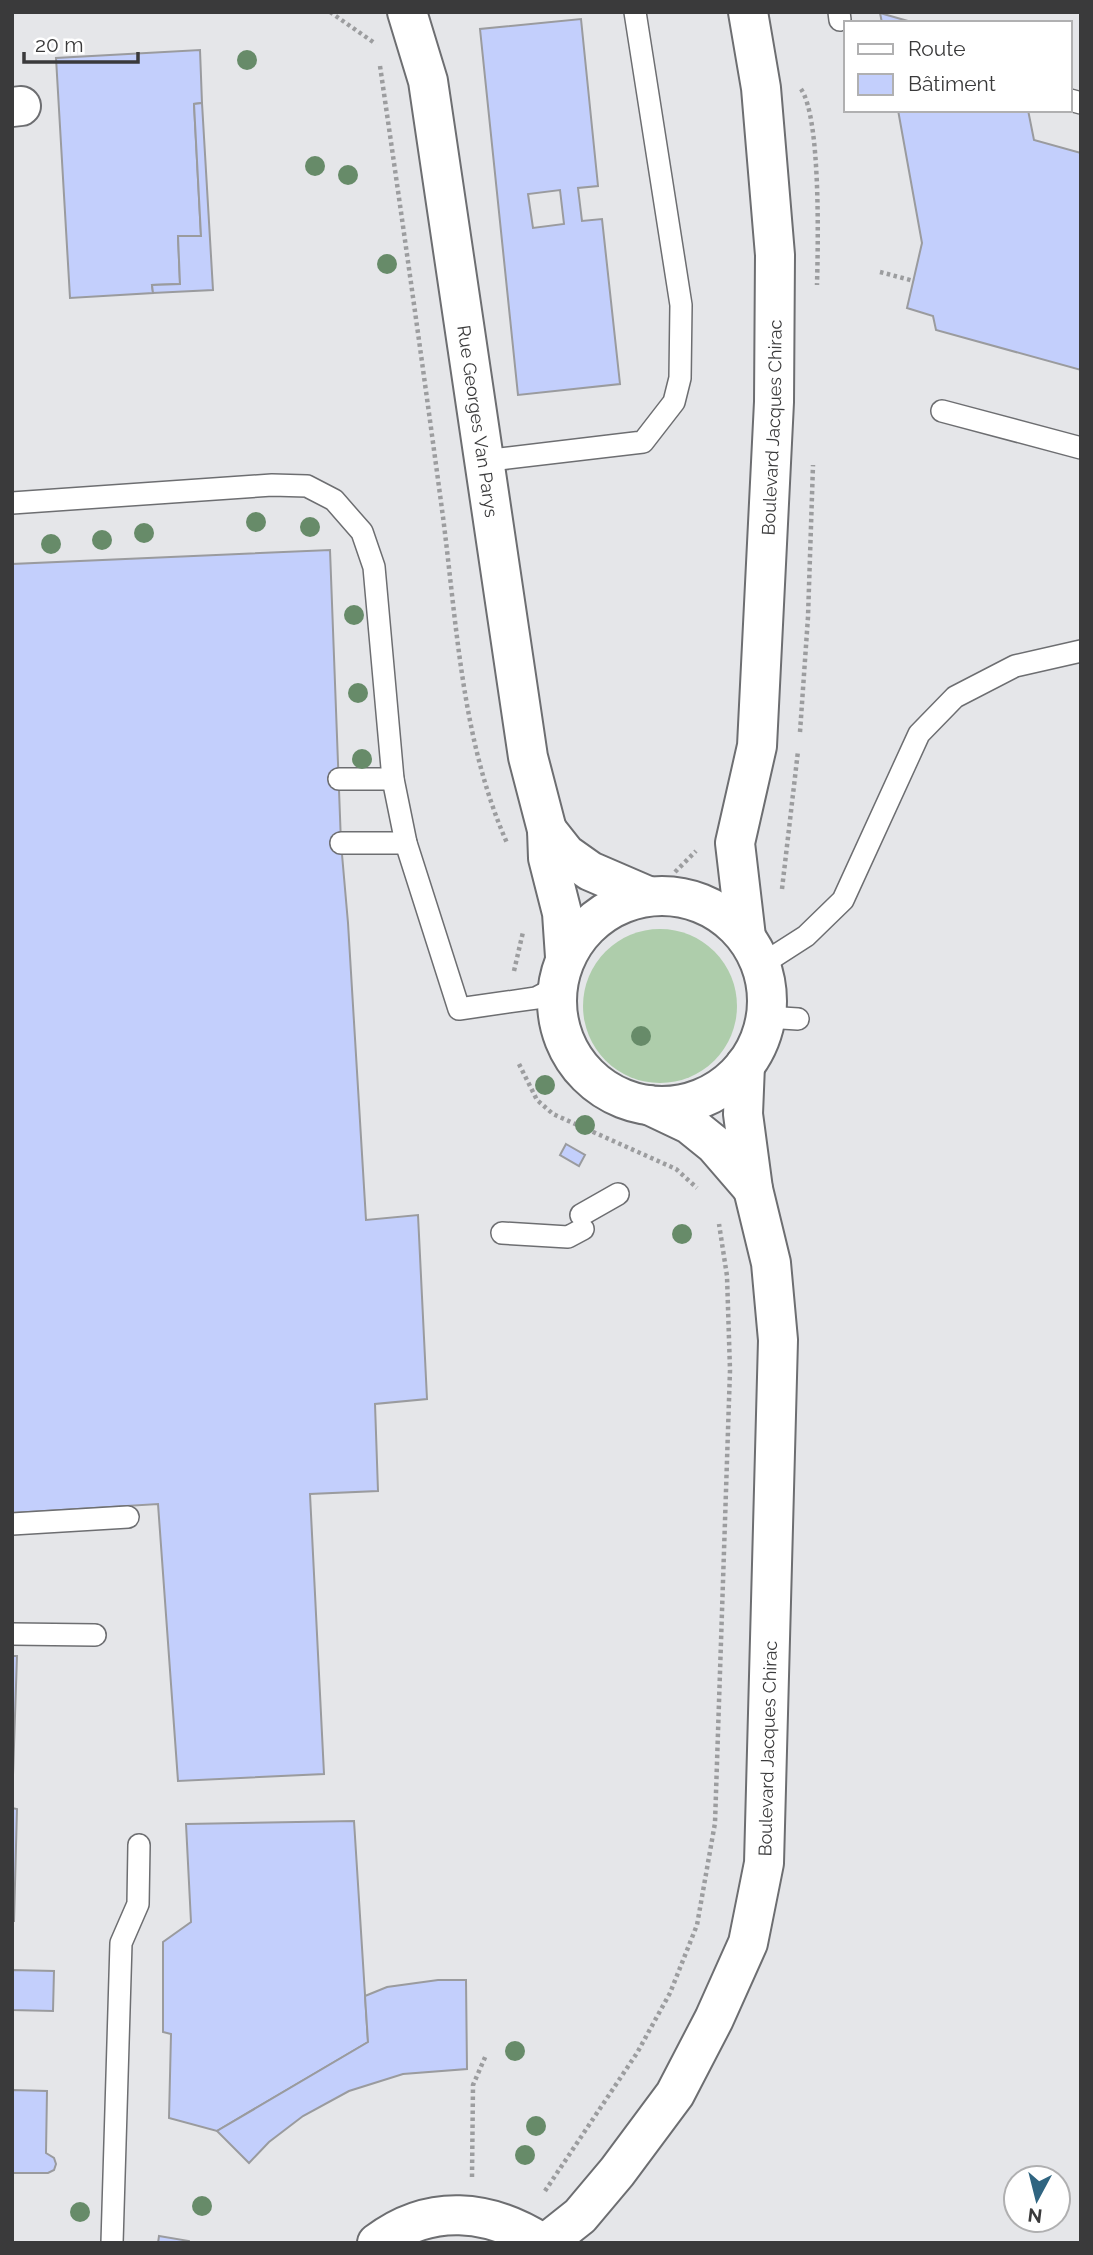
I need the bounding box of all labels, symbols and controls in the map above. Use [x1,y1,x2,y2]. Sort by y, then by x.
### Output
scale bar [24,21,138,65]
legend [844,21,1072,112]
text: 20 m [35,32,83,57]
text: Route [908,36,966,61]
text: Bâtiment [908,71,996,96]
street label: Boulevard Jacques Chirac [757,319,785,536]
street label: Rue Georges Van Parys [454,324,503,519]
street label: Boulevard Jacques Chirac [754,1640,780,1857]
north arrow [1002,2164,1072,2234]
text: N [1026,2204,1043,2228]

